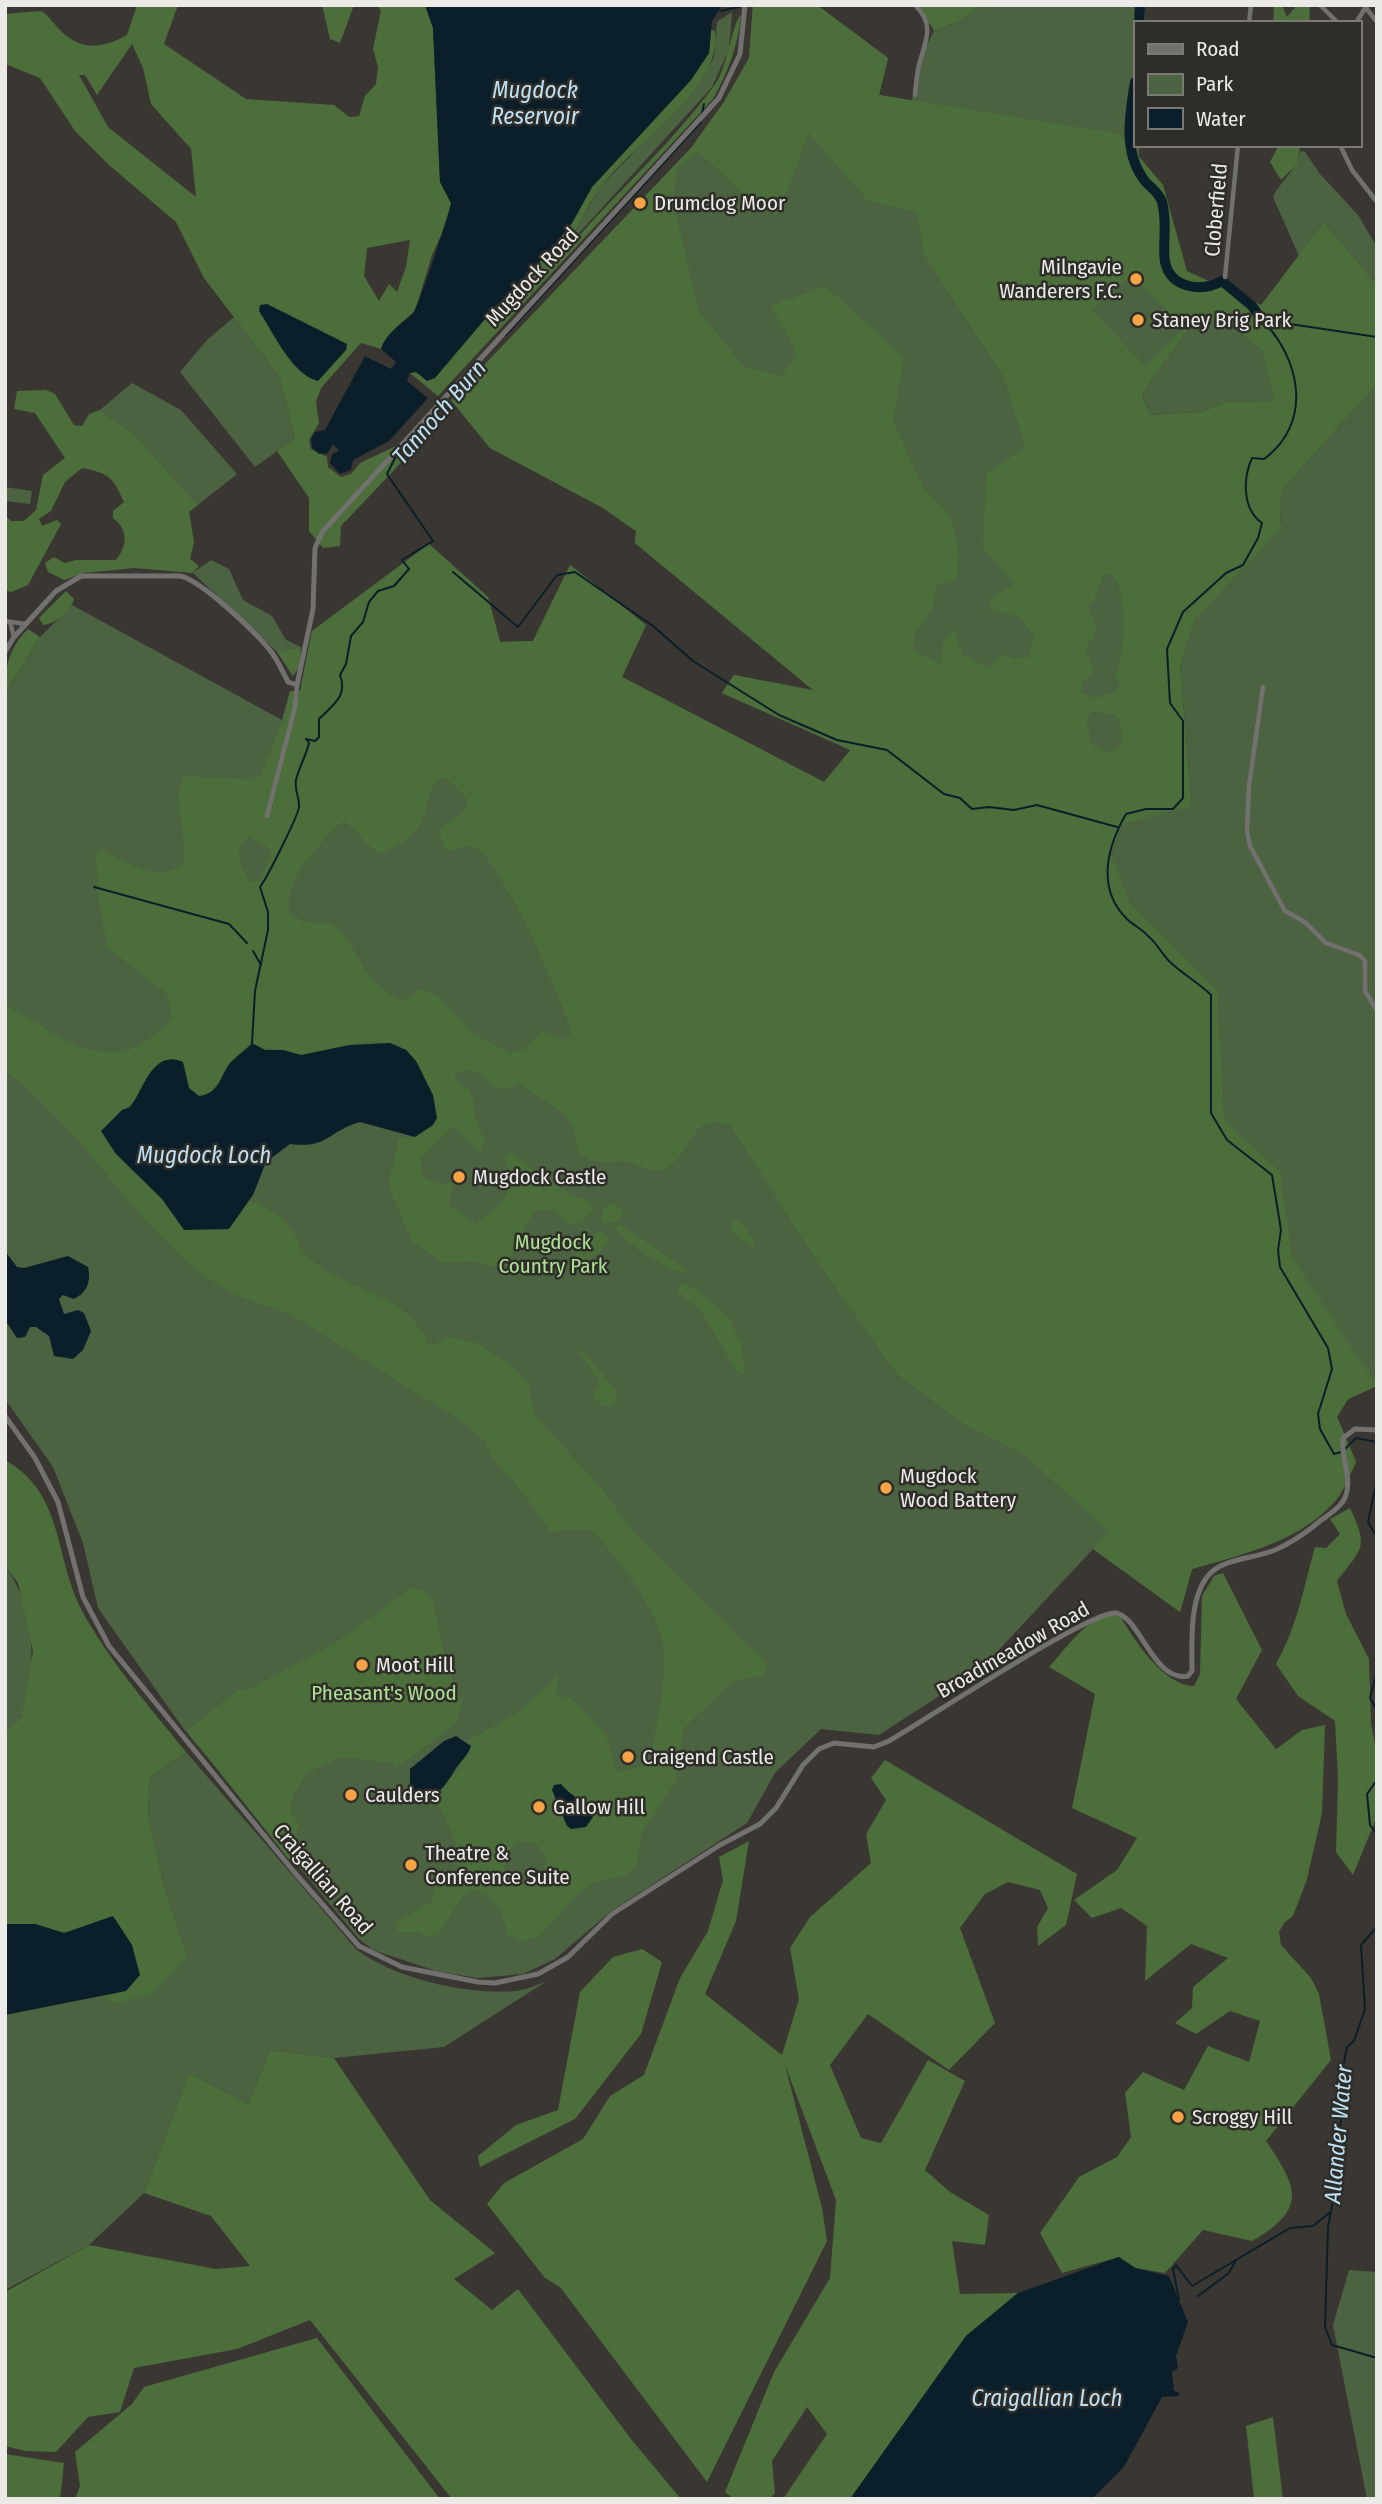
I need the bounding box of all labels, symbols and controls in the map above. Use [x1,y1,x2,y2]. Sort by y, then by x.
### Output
legend [1134,21,1361,147]
text: Road [1196,36,1240,62]
text: Park [1196,71,1234,97]
water label: Mugdock Reservoir [491,76,580,130]
text: Water [1196,106,1246,132]
street label: Cloberfield [1199,162,1233,258]
place label: Drumclog Moor [654,190,786,216]
marker: Drumclog Moor [632,195,648,211]
street label: Mugdock Road [480,222,584,332]
place label: Milngavie Wanderers F.C. [999,254,1122,304]
marker: Milngavie Wanderers F.C. [1128,271,1144,287]
place label: Staney Brig Park [1152,307,1292,333]
marker: Staney Brig Park [1130,312,1146,328]
water label: Tannoch Burn [386,354,492,470]
water label: Mugdock Loch [137,1141,271,1169]
place label: Mugdock Castle [473,1164,607,1190]
marker: Mugdock Castle [451,1169,467,1185]
park label: Mugdock Country Park [498,1229,608,1279]
place label: Mugdock Wood Battery [900,1463,1017,1513]
marker: Mugdock Wood Battery [878,1480,894,1496]
street label: Broadmeadow Road [932,1596,1094,1704]
place label: Moot Hill [376,1652,454,1678]
marker: Moot Hill [354,1657,370,1673]
park label: Pheasant's Wood [311,1680,457,1706]
place label: Craigend Castle [642,1744,774,1770]
marker: Craigend Castle [620,1749,636,1765]
place label: Caulders [365,1782,440,1808]
marker: Caulders [343,1787,359,1803]
place label: Gallow Hill [553,1794,645,1820]
marker: Gallow Hill [531,1799,547,1815]
street label: Craigallian Road [268,1818,378,1940]
place label: Theatre & Conference Suite [425,1840,570,1890]
marker: Theatre & Conference Suite [403,1857,419,1873]
water label: Allander Water [1318,2063,1358,2205]
place label: Scroggy Hill [1192,2104,1293,2130]
marker: Scroggy Hill [1170,2109,1186,2125]
water label: Craigallian Loch [972,2384,1122,2412]

